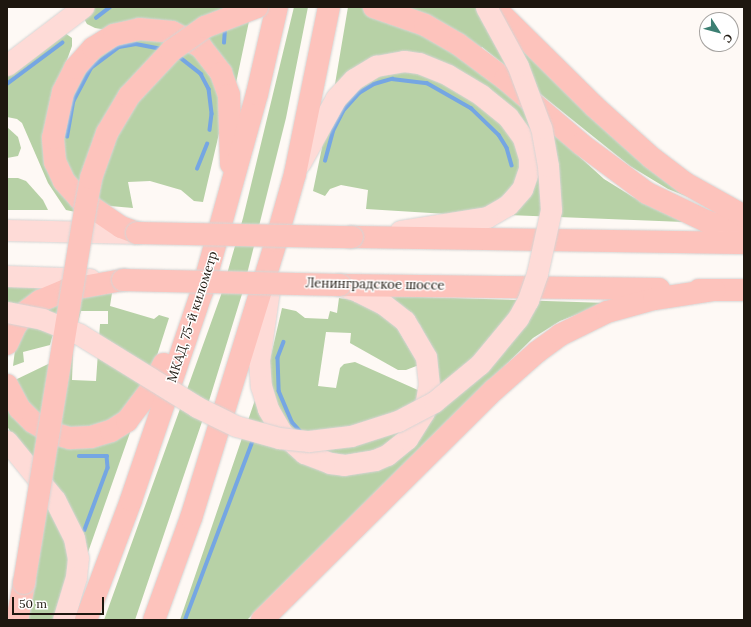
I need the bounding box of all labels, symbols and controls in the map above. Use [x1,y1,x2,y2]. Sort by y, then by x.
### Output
north arrow [699,12,739,52]
text: С [720,31,736,46]
street label: МКАД, 75-й километр [164,249,222,385]
street label: Ленинградское шоссе [305,276,445,294]
scale bar [14,589,106,615]
text: 50 m [19,596,47,611]

